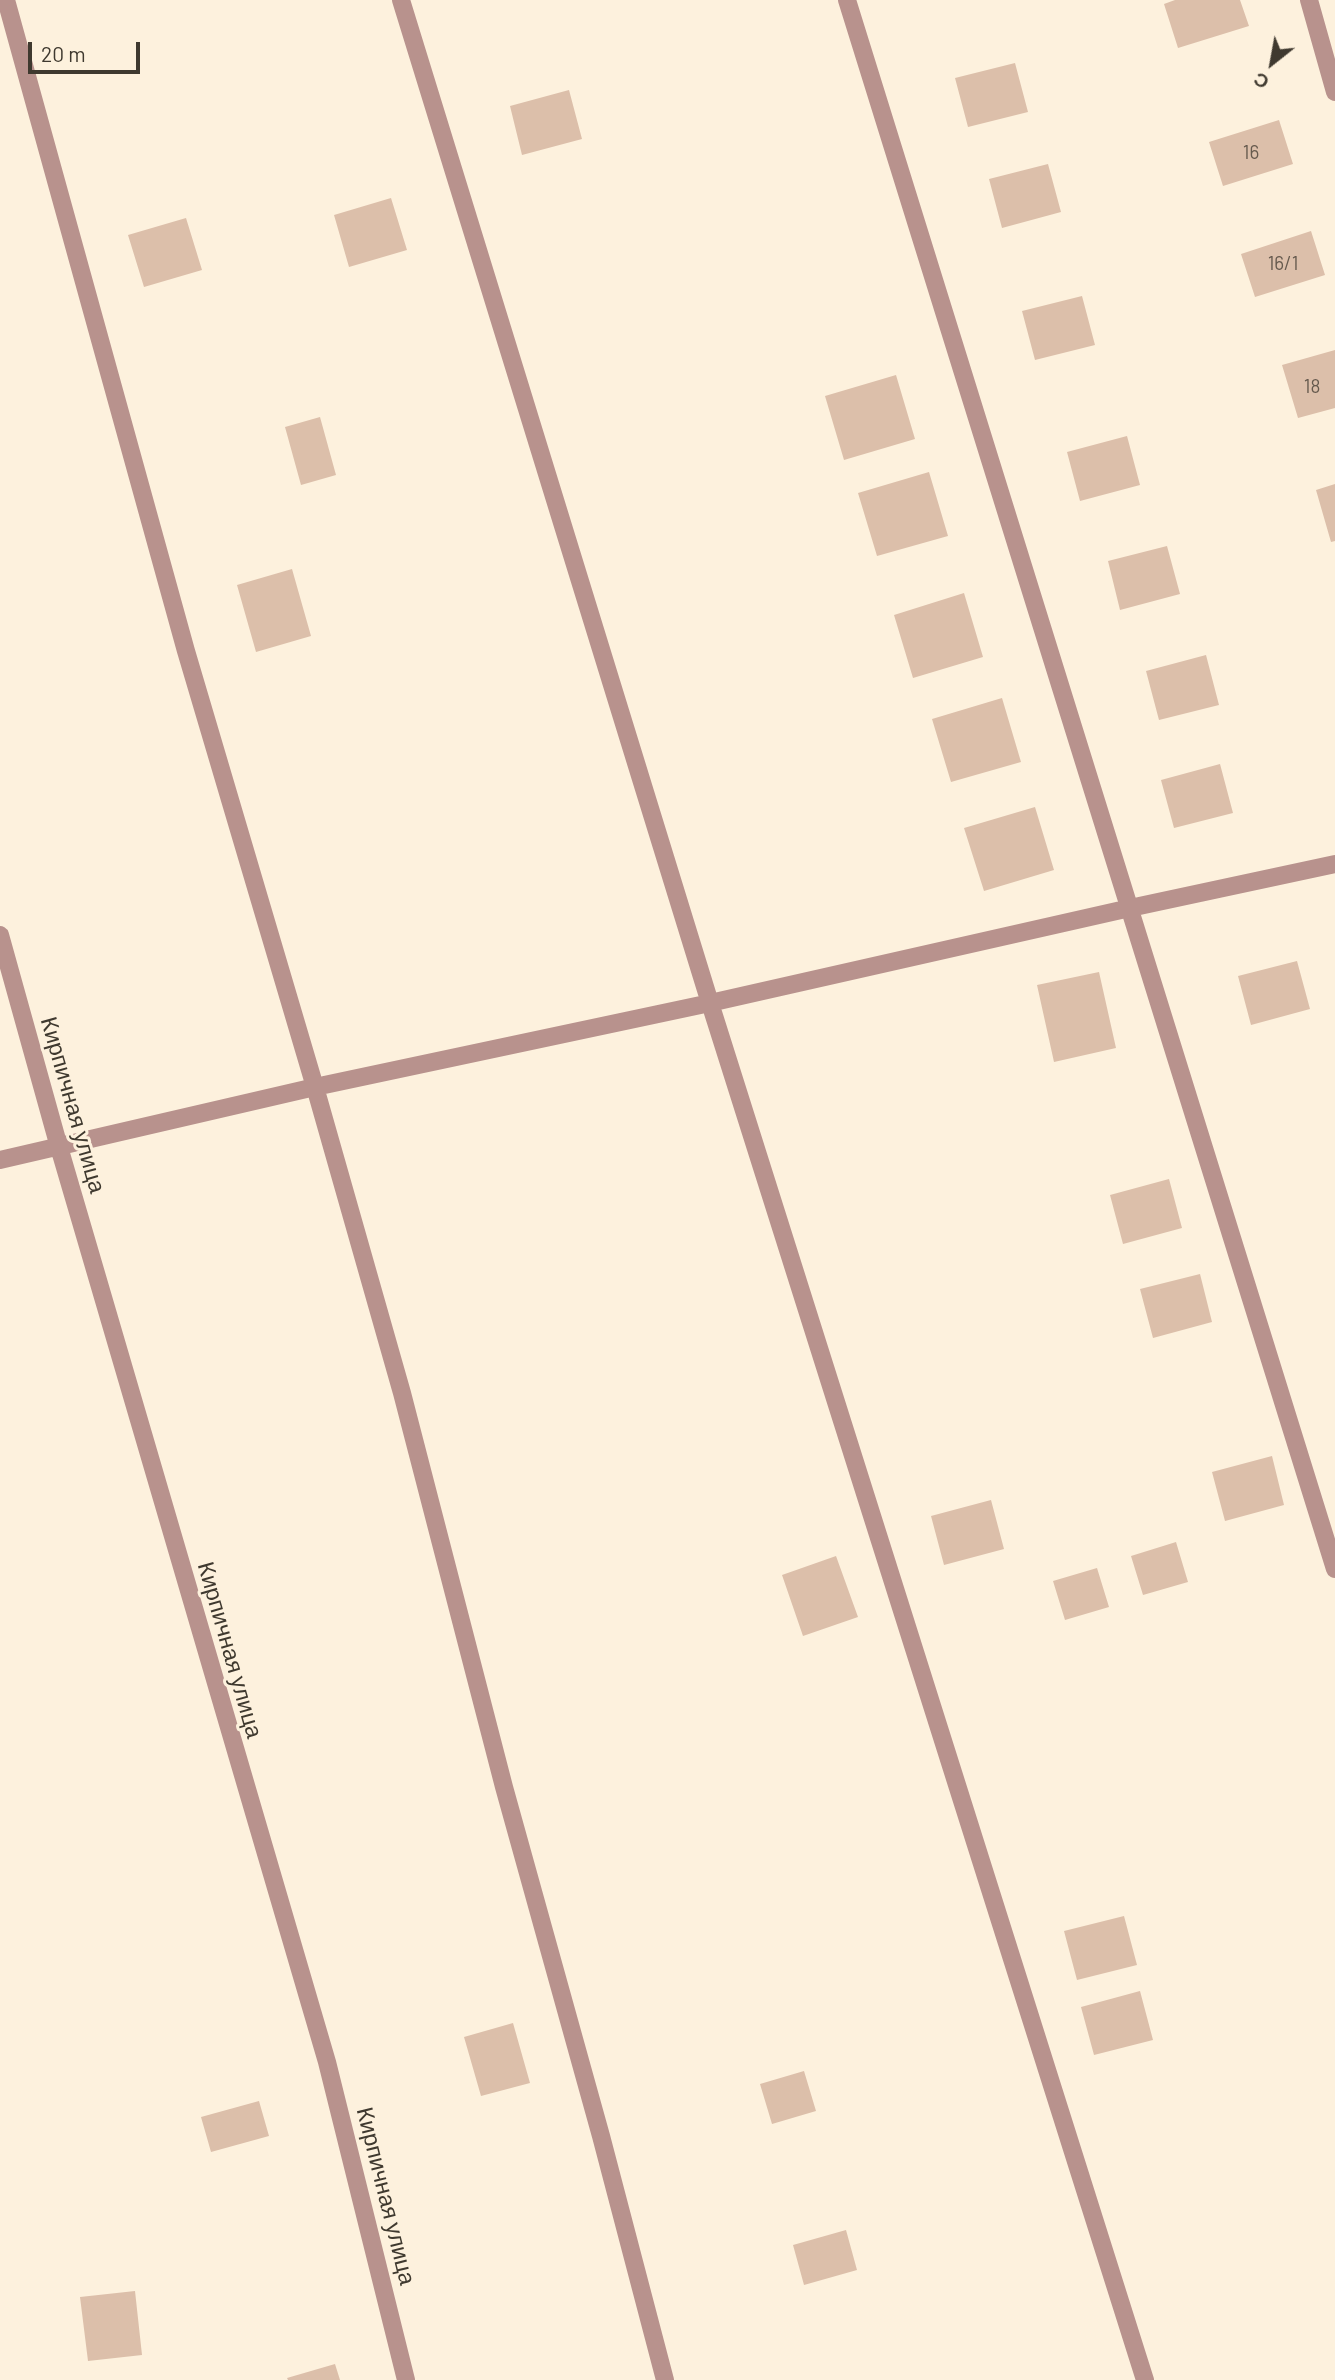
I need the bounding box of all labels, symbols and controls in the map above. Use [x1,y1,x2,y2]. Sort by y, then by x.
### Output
scale bar [32,28,144,72]
north arrow [1237,28,1307,98]
text: 20 m [41,41,86,66]
text: С [1249,68,1273,95]
house number: 16 [1243,142,1259,164]
house number: 16/1 [1268,253,1298,275]
house number: 18 [1304,376,1320,398]
street label: Кирпичная улица [35,1014,111,1196]
street label: Кирпичная улица [192,1559,268,1741]
street label: Кирпичная улица [351,2104,421,2288]

